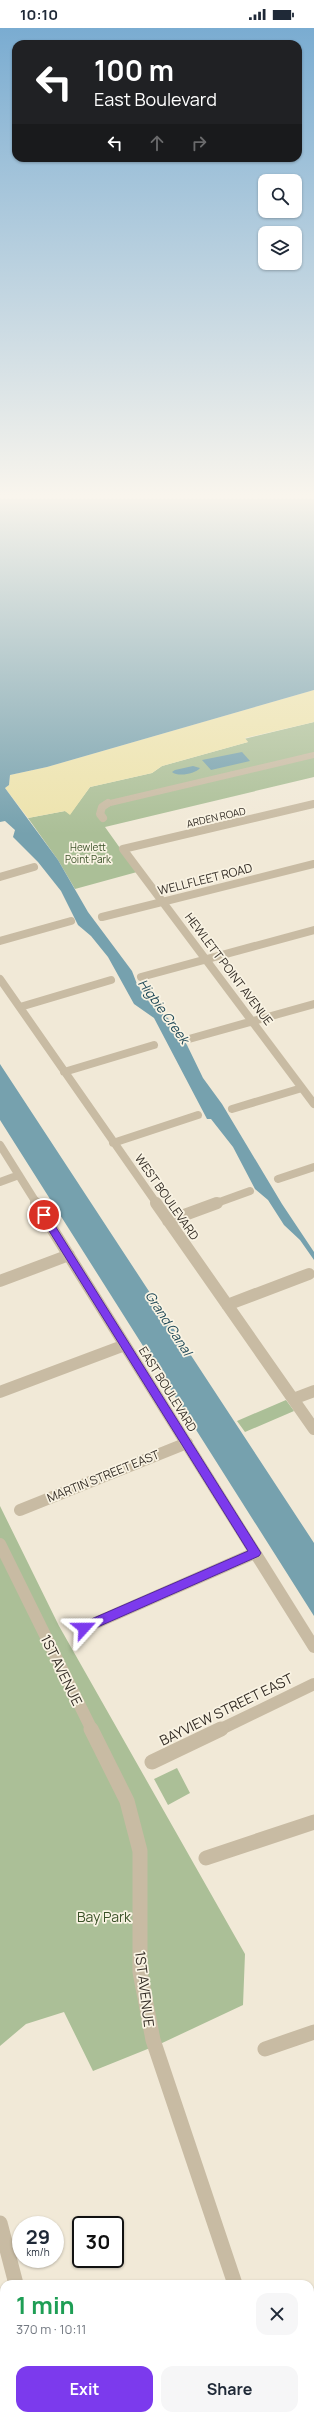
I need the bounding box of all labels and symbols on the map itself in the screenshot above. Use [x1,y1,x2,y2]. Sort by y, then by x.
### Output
street label: ARDEN ROAD [185,803,247,831]
park label: Hewlett Point Park [65,840,112,866]
street label: WELLFLEET ROAD [156,859,254,899]
street label: HEWLETT POINT AVENUE [181,909,277,1029]
water label: Higbie Creek [134,975,195,1049]
street label: WEST BOULEVARD [131,1151,203,1243]
pin [27,1198,61,1232]
water label: Grand Canal [141,1287,198,1360]
street label: EAST BOULEVARD [135,1343,201,1435]
street label: MARTIN STREET EAST [44,1445,162,1506]
position arrow [63,1607,105,1649]
street label: 1ST AVENUE [37,1631,87,1709]
street label: BAYVIEW STREET EAST [156,1668,296,1750]
park label: Bay Park [77,1907,132,1926]
street label: 1ST AVENUE [131,1950,159,2028]
speed limit sign: 30 [72,2216,124,2268]

